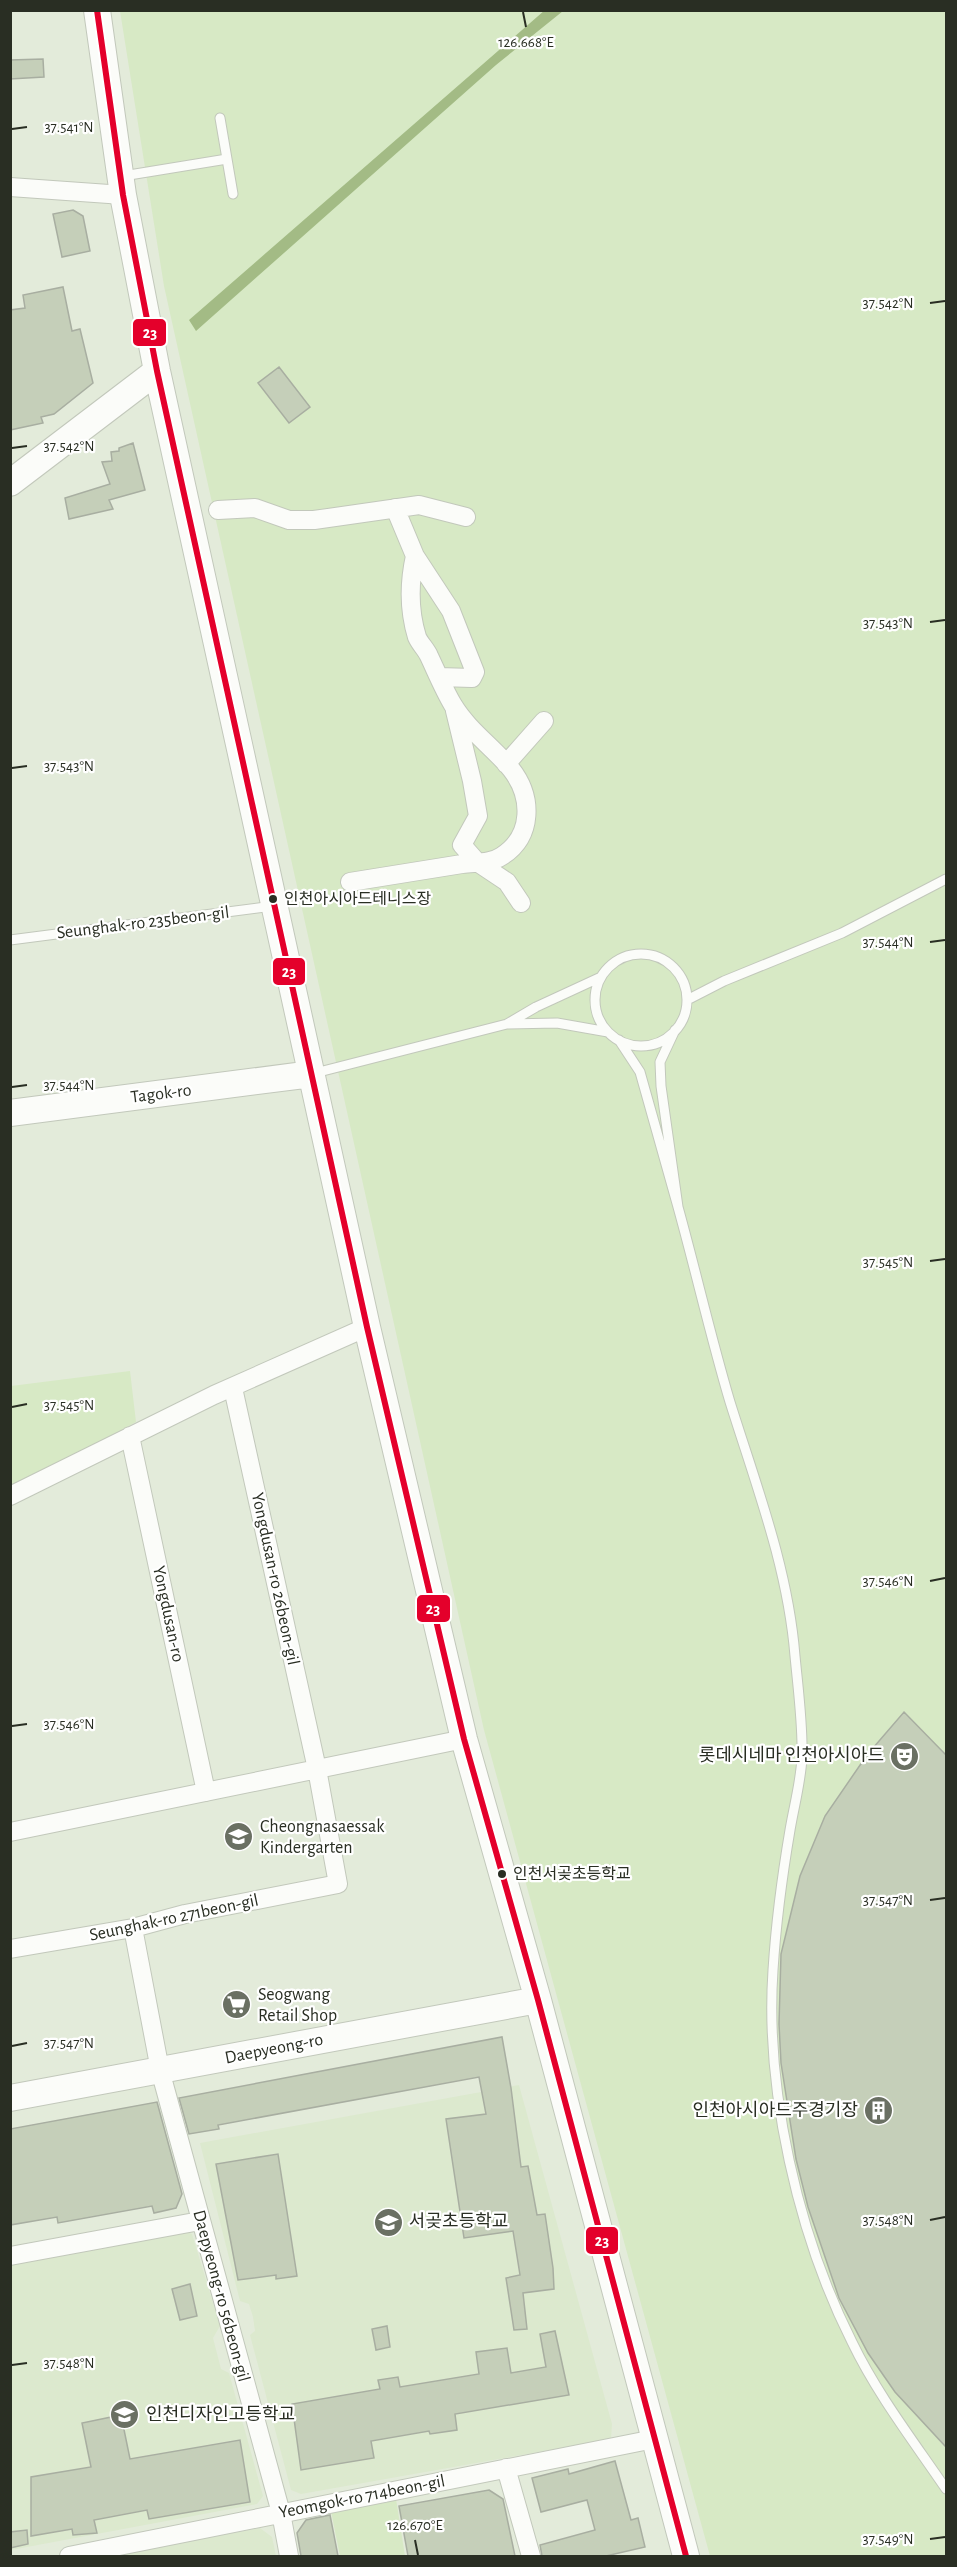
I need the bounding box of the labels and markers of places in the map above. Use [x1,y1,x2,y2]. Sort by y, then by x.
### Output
place label: 인천아시아드테니스장 [284,890,431,907]
marker: 인천아시아드테니스장 [267,893,279,905]
theatre icon: 롯데시네마 인천아시아드 [889,1740,921,1772]
place label: 롯데시네마 인천아시아드 [699,1745,884,1765]
place label: Cheongnasaessak Kindergarten [260,1818,385,1857]
school or university icon: Cheongnasaessak Kindergarten [223,1821,255,1853]
place label: 인천서곶초등학교 [513,1865,631,1882]
marker: 인천서곶초등학교 [496,1868,508,1880]
place label: Seogwang Retail Shop [258,1986,337,2025]
supermarket icon: Seogwang Retail Shop [221,1989,253,2021]
building icon: 인천아시아드주경기장 [863,2095,895,2127]
place label: 인천아시아드주경기장 [692,2100,858,2120]
school or university icon: 서곶초등학교 [372,2206,404,2238]
place label: 서곶초등학교 [409,2212,508,2231]
school or university icon: 인천디자인고등학교 [109,2399,141,2431]
place label: 인천디자인고등학교 [146,2404,295,2424]

